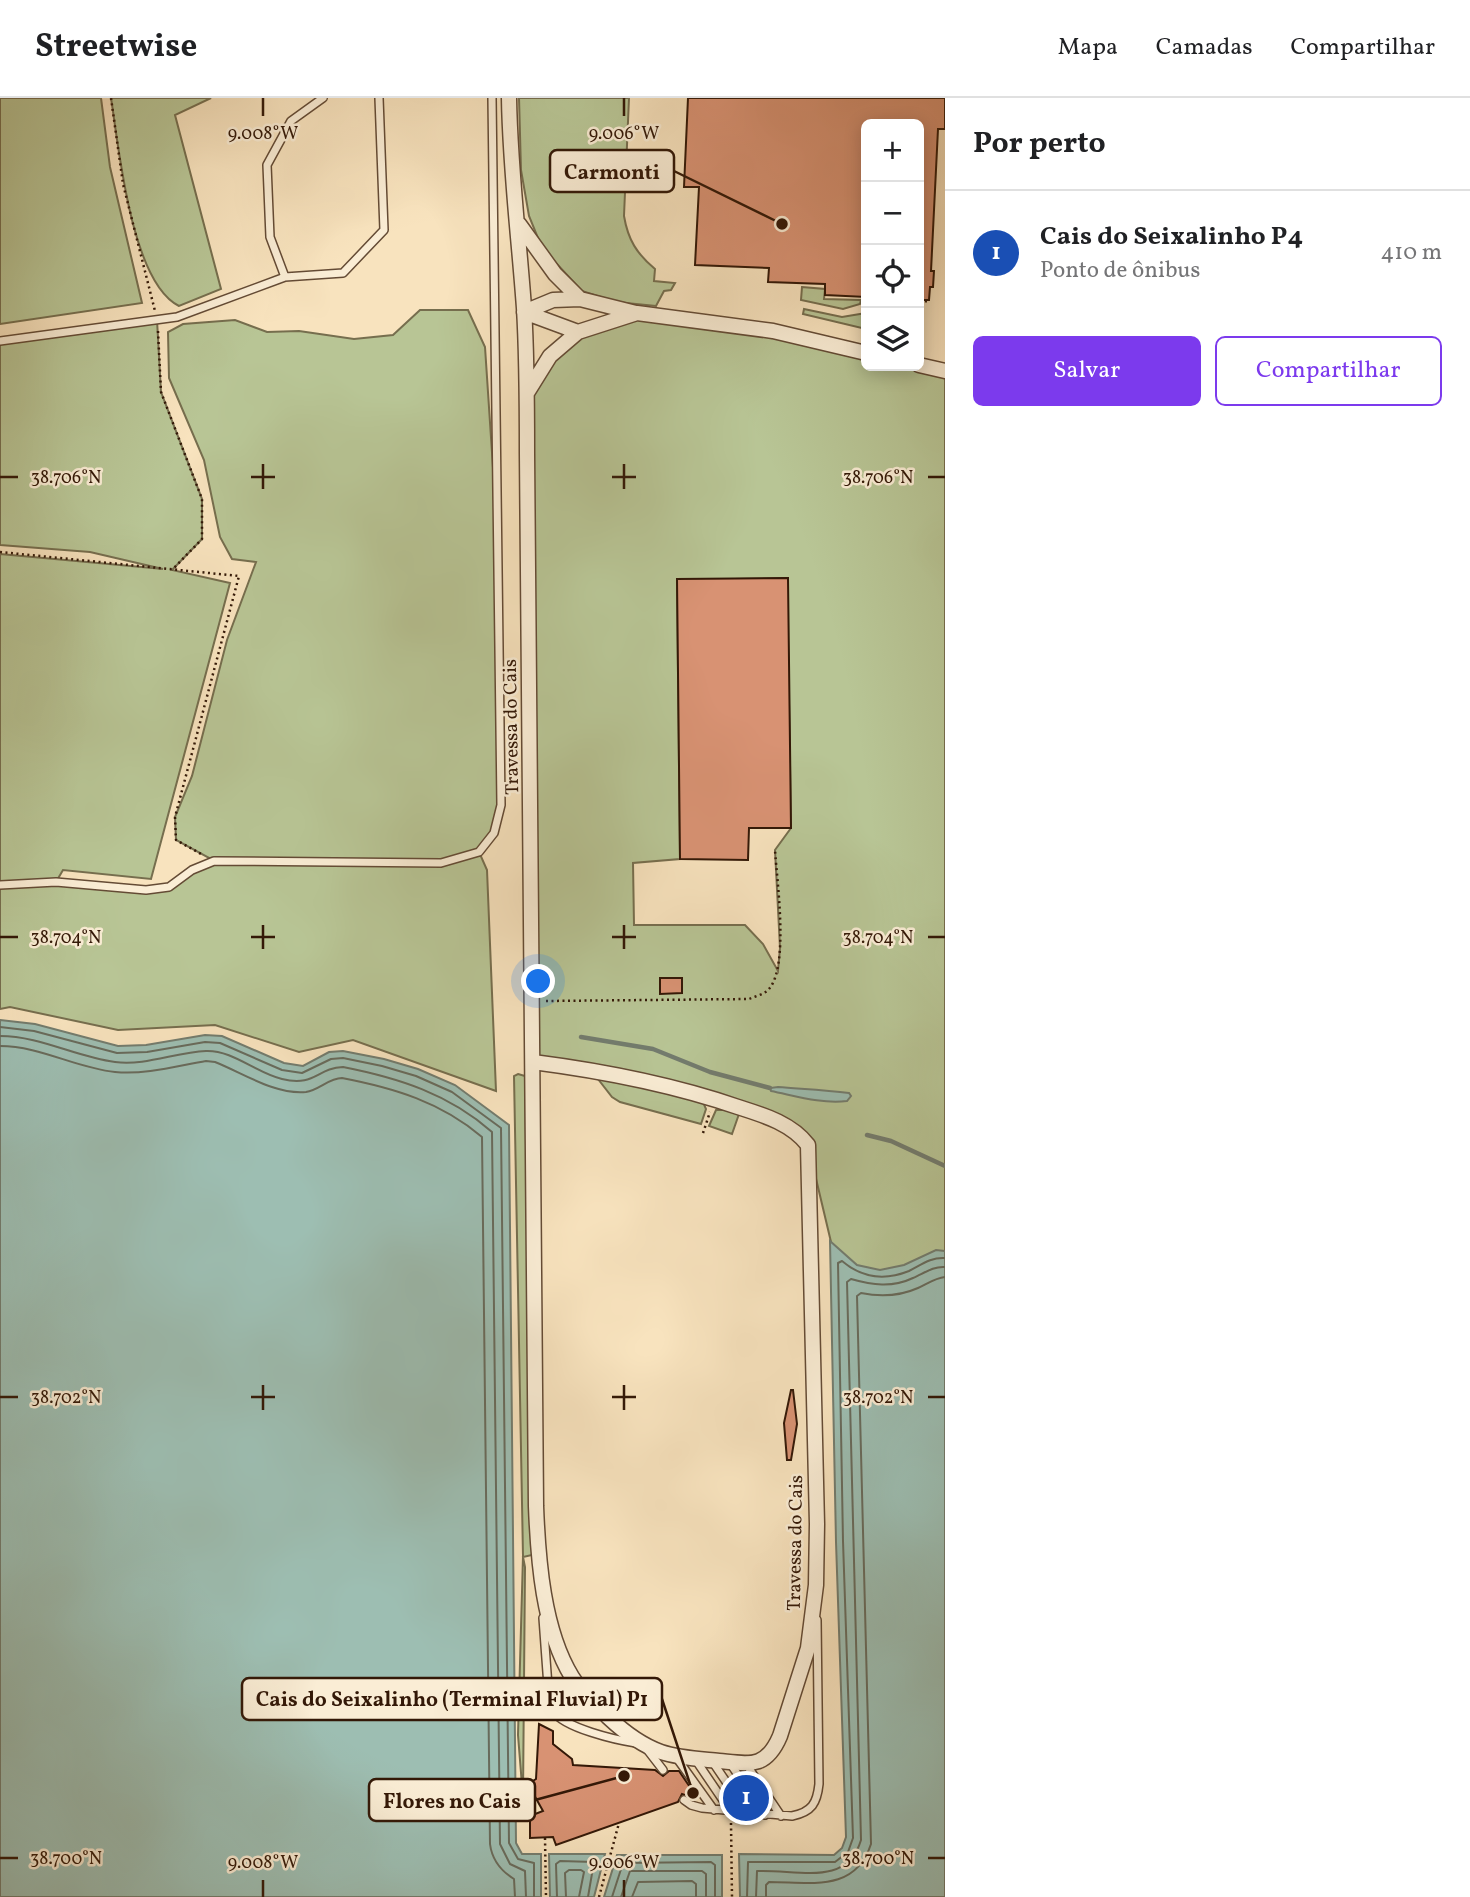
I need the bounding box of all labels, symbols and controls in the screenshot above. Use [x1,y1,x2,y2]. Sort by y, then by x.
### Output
text: Streetwise [35,25,197,71]
text: Mapa [1058,31,1118,65]
text: Camadas [1156,31,1252,65]
text: Compartilhar [1290,31,1435,65]
map controls [861,119,924,371]
button: + [861,119,924,182]
text: 9.008°W [228,122,298,147]
text: 9.006°W [589,122,659,147]
text: Por perto [973,123,1106,165]
callout: Carmonti [550,150,674,192]
text: Carmonti [564,159,660,188]
button: − [861,182,924,245]
text: Cais do Seixalinho P4 [1040,219,1303,255]
text: 1 [991,237,1001,269]
text: 410 m [1381,237,1442,269]
button: locate [861,245,924,308]
text: Ponto de ônibus [1040,255,1200,287]
button: layers [861,308,924,371]
button: Salvar [973,336,1201,406]
button: Compartilhar [1215,336,1442,406]
text: 38.706°N [31,466,101,491]
text: 38.706°N [843,466,913,491]
street label: Travessa do Cais [498,659,526,795]
text: 38.704°N [31,926,101,951]
text: 38.704°N [843,926,913,951]
your location [521,964,555,998]
text: 38.702°N [31,1386,101,1411]
text: 38.702°N [843,1386,913,1411]
street label: Travessa do Cais [782,1475,810,1611]
callout: Cais do Seixalinho (Terminal Fluvial) P1 [242,1678,662,1720]
text: Cais do Seixalinho (Terminal Fluvial) P1 [256,1686,648,1715]
pin: 1 [723,1772,769,1824]
callout: Flores no Cais [369,1779,535,1821]
text: Flores no Cais [383,1788,521,1817]
text: 38.700°N [30,1847,102,1872]
text: 38.700°N [842,1847,914,1872]
text: 9.008°W [228,1851,298,1876]
text: 9.006°W [589,1851,659,1876]

